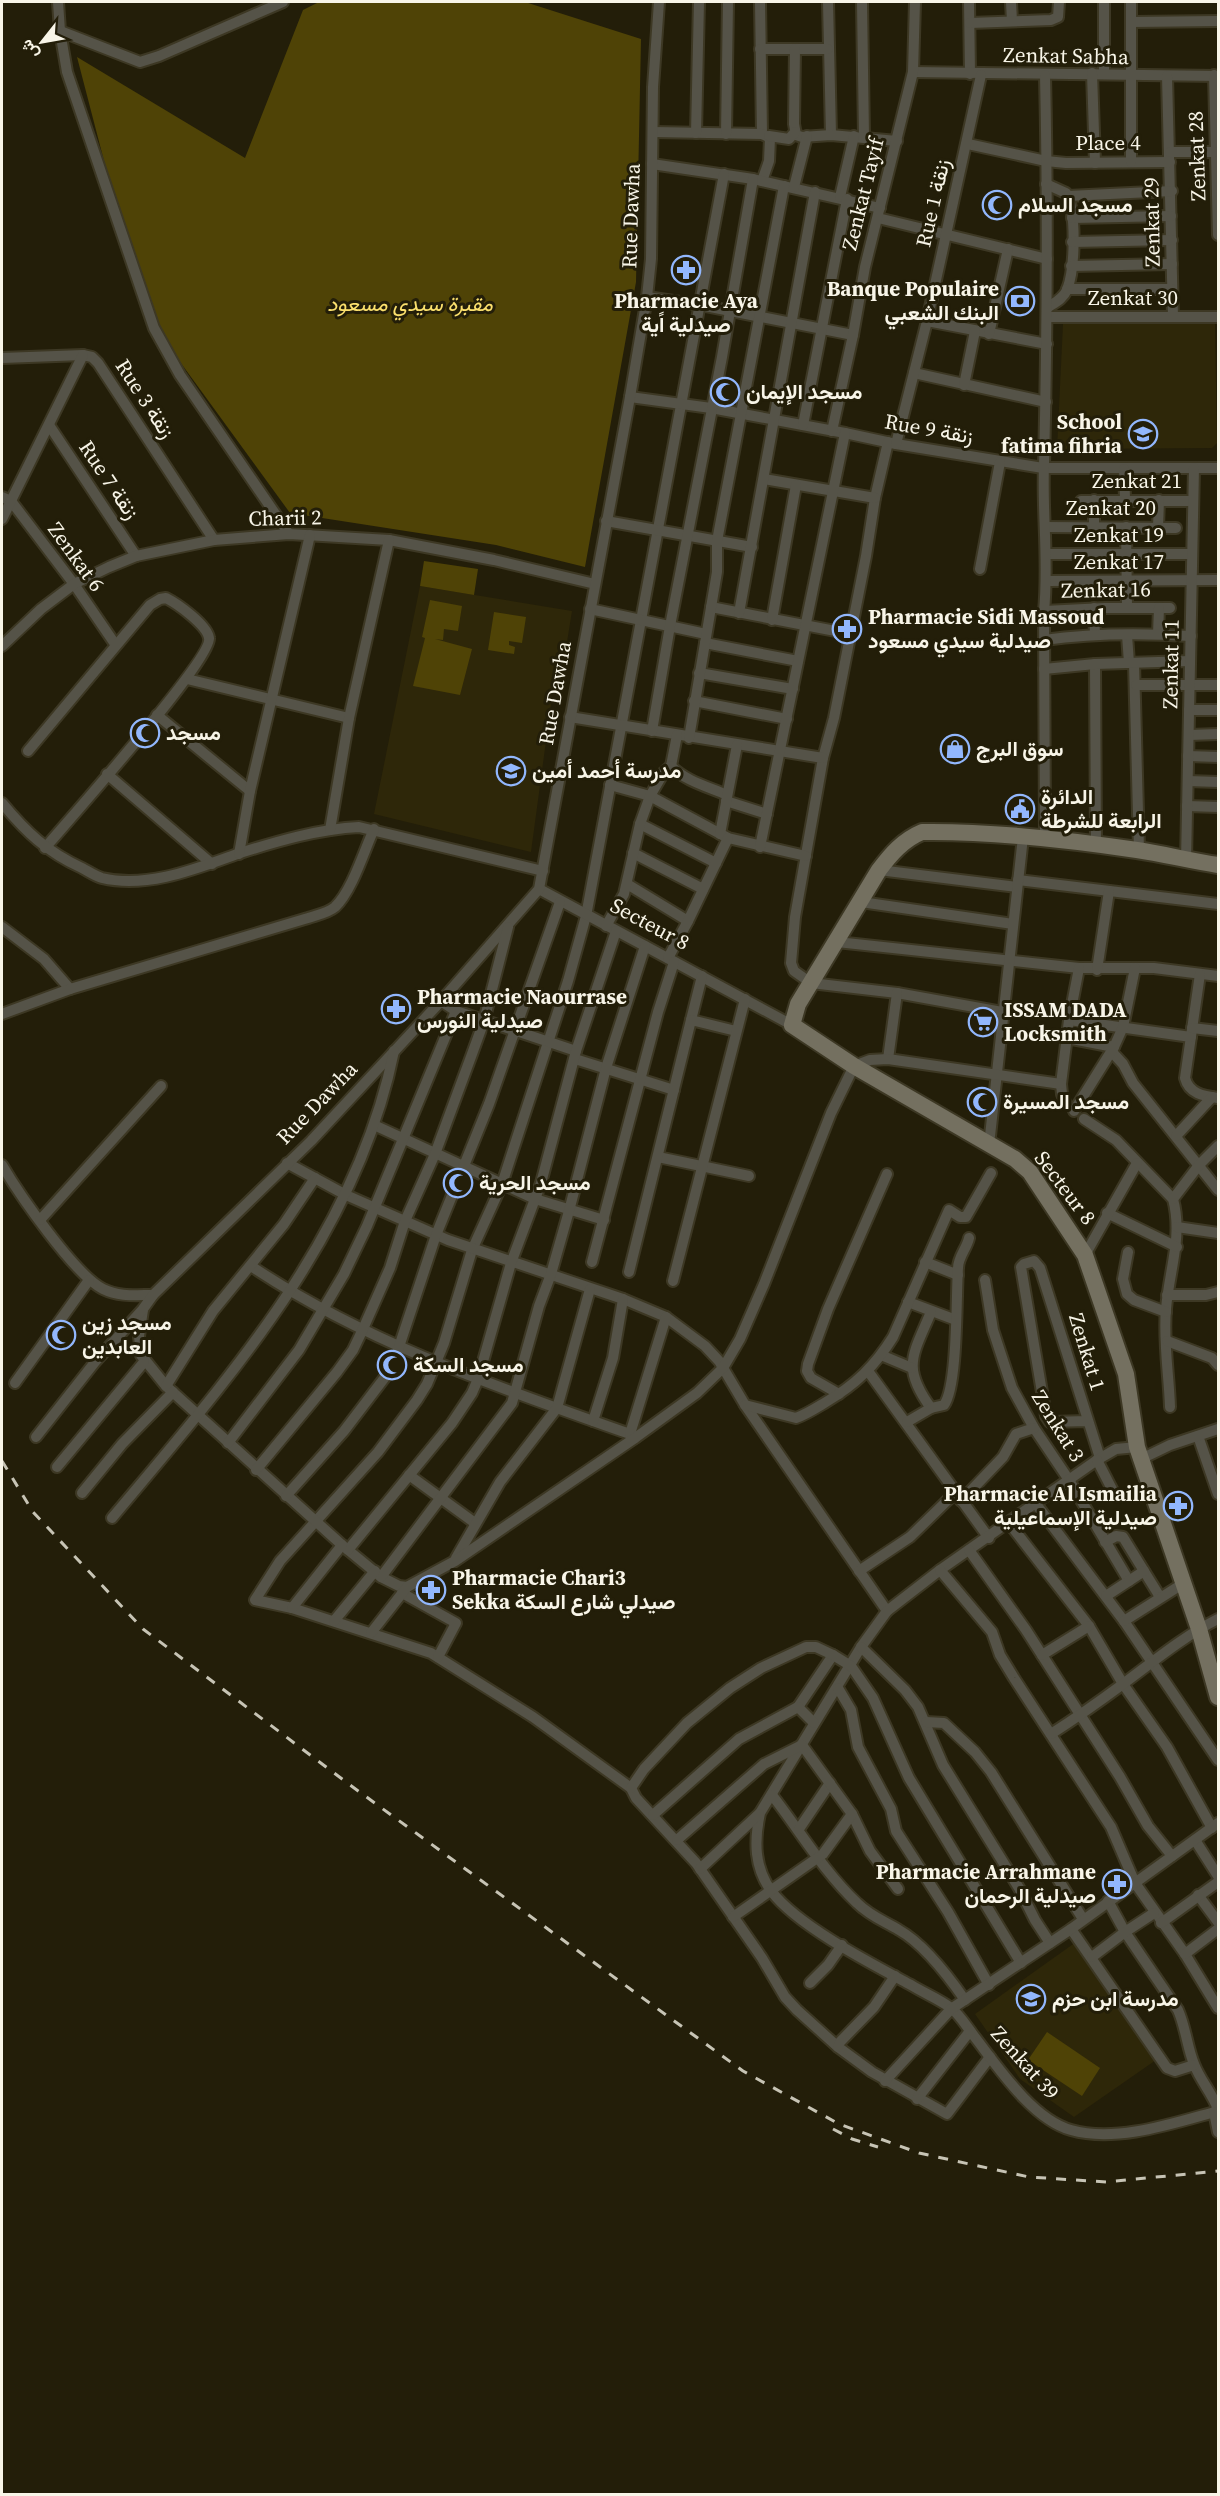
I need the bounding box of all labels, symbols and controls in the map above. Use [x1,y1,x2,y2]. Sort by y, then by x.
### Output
north arrow [12,12,72,72]
text: ش [15,36,44,64]
street label: Zenkat Sabha [1003,40,1129,71]
street label: Zenkat 28 [1180,111,1213,201]
street label: Place 4 [1075,128,1141,157]
street label: Zenkat Tayif [835,133,891,253]
street label: Rue 1 زنقة [908,156,957,250]
street label: Rue Dawha [614,163,647,269]
street label: Zenkat 29 [1136,177,1167,267]
mosque icon: مسجد السلام [981,189,1013,221]
place label: مسجد السلام [1018,190,1133,219]
pharmacy icon: Pharmacie Aya صيدلية اًية [670,254,702,286]
place label: Banque Populaire البنك الشعبي [827,274,999,330]
street label: Zenkat 30 [1088,283,1178,312]
bank icon: Banque Populaire البنك الشعبي [1004,285,1036,317]
place label: Pharmacie Aya صيدلية اًية [614,286,759,339]
park label: مقبرة سيدي مسعود [327,289,494,321]
street label: Rue 3 زنقة [109,353,182,444]
mosque icon: مسجد الإيمان [709,376,741,408]
place label: مسجد الإيمان [746,377,862,406]
street label: Rue 9 زنقة [882,406,976,451]
place label: School fatima fihria [1001,407,1123,460]
school or university icon: School fatima fihria [1127,418,1159,450]
street label: Rue 7 زنقة [72,434,146,525]
street label: Zenkat 21 [1092,466,1182,495]
street label: Zenkat 20 [1066,493,1156,522]
street label: Charii 2 [248,502,322,533]
street label: Zenkat 6 [41,516,111,597]
street label: Zenkat 19 [1074,520,1164,549]
street label: Zenkat 17 [1074,547,1164,576]
street label: Zenkat 16 [1061,574,1151,605]
place label: Pharmacie Sidi Massoud صيدلية سيدي مسعود [868,602,1105,658]
pharmacy icon: Pharmacie Sidi Massoud صيدلية سيدي مسعود [831,613,863,645]
street label: Zenkat 11 [1155,619,1186,709]
street label: Rue Dawha [531,638,578,747]
mosque icon: مسجد [129,717,161,749]
place label: مسجد [166,718,221,747]
shop icon: سوق البرج [939,733,971,765]
place label: سوق البرج [976,734,1064,763]
school or university icon: مدرسة أحمد أمين [495,755,527,787]
place label: مدرسة أحمد أمين [532,756,681,785]
place label: الدائرة الرابعة للشرطة [1041,782,1162,835]
public building icon: الدائرة الرابعة للشرطة [1004,793,1036,825]
street label: Secteur 8 [606,891,695,956]
place label: Pharmacie Naourrase صيدلية النورس [417,982,627,1035]
pharmacy icon: Pharmacie Naourrase صيدلية النورس [380,993,412,1025]
place label: ISSAM DADA Locksmith [1004,995,1127,1048]
supermarket icon: ISSAM DADA Locksmith [967,1006,999,1038]
street label: Rue Dawha [270,1055,364,1151]
mosque icon: مسجد المسيرة [966,1086,998,1118]
place label: مسجد المسيرة [1003,1087,1129,1116]
street label: Secteur 8 [1028,1145,1103,1231]
mosque icon: مسجد الحرية [442,1167,474,1199]
place label: مسجد الحرية [479,1168,591,1197]
place label: مسجد زين العابدين [82,1308,172,1361]
street label: Zenkat 1 [1062,1310,1113,1394]
mosque icon: مسجد زين العابدين [45,1319,77,1351]
mosque icon: مسجد السكة [376,1349,408,1381]
place label: مسجد السكة [413,1350,524,1379]
street label: Zenkat 3 [1025,1384,1092,1467]
place label: Pharmacie Al Ismailia صيدلية الإسماعيلية [944,1479,1158,1532]
pharmacy icon: Pharmacie Al Ismailia صيدلية الإسماعيلية [1162,1490,1194,1522]
place label: Pharmacie Chari3 Sekka صيدلي شارع السكة [452,1563,676,1619]
pharmacy icon: Pharmacie Chari3 Sekka صيدلي شارع السكة [415,1574,447,1606]
place label: Pharmacie Arrahmane صيدلية الرحمان [876,1857,1096,1910]
pharmacy icon: Pharmacie Arrahmane صيدلية الرحمان [1101,1868,1133,1900]
school or university icon: مدرسة ابن حزم [1015,1983,1047,2015]
place label: مدرسة ابن حزم [1052,1984,1179,2013]
street label: Zenkat 39 [985,2020,1066,2106]

